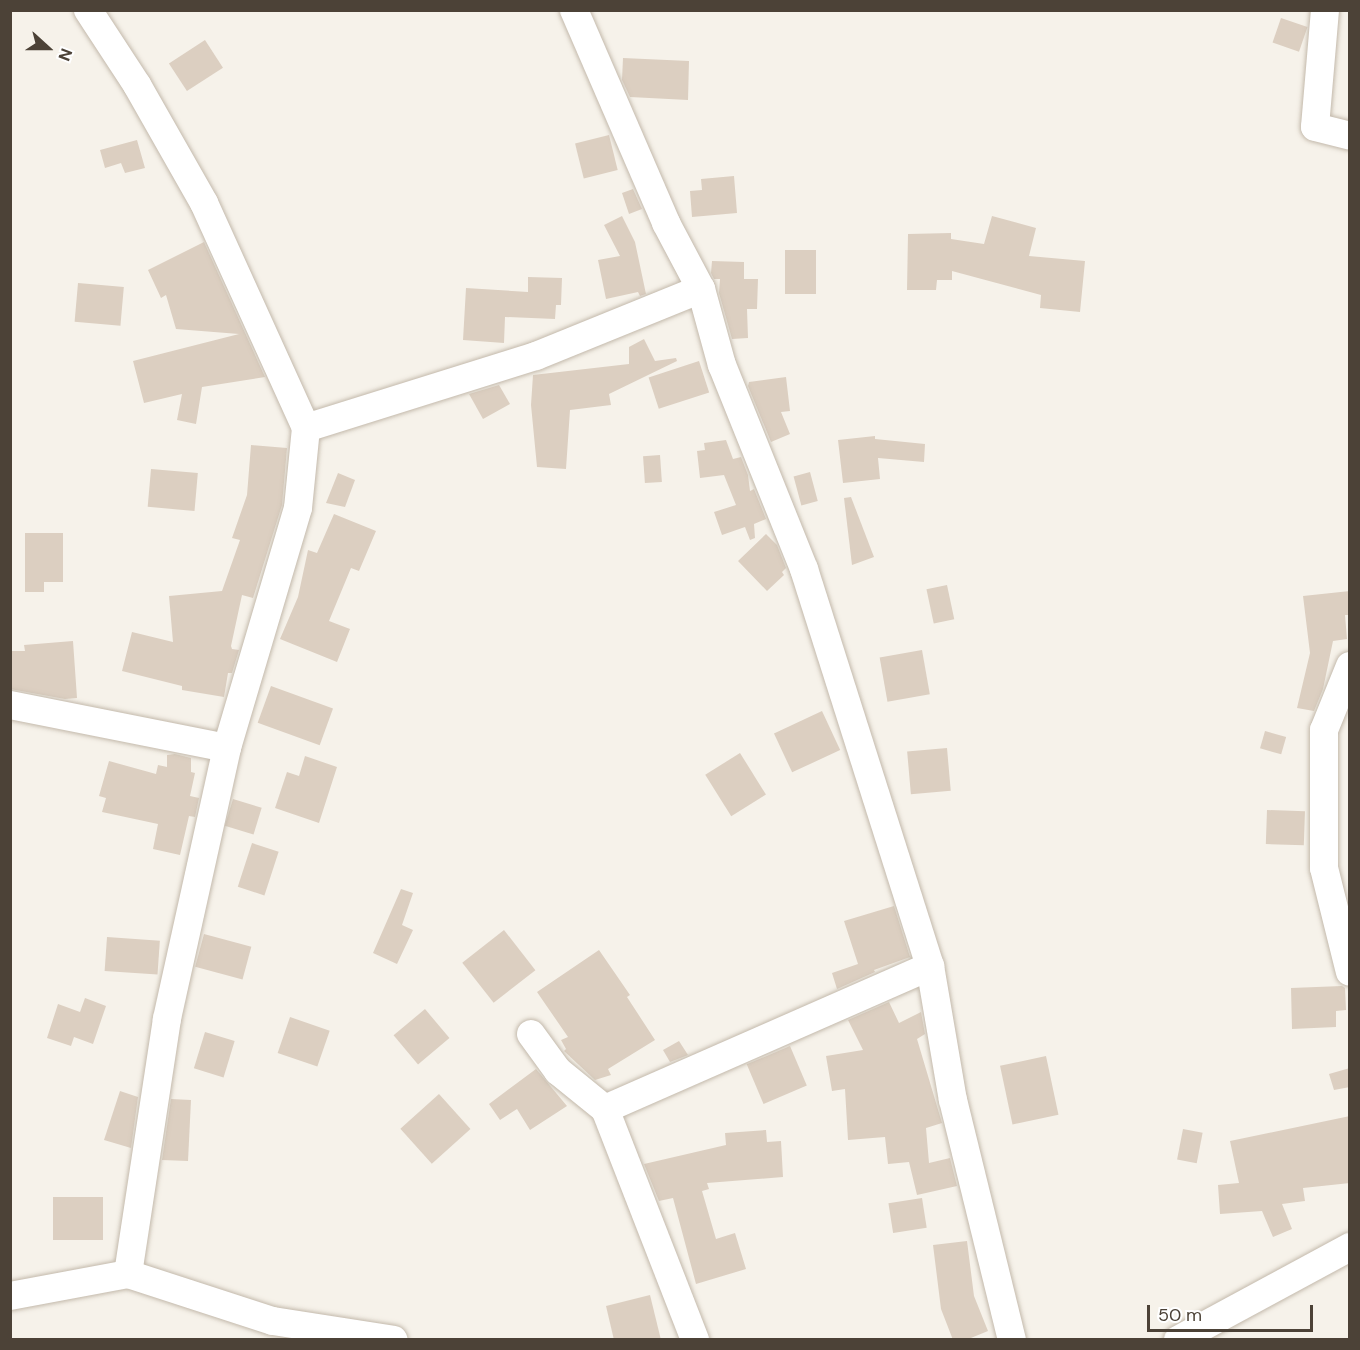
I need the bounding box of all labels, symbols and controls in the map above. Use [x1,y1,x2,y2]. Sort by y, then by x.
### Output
north arrow [18,18,78,78]
text: N [53,45,77,64]
scale bar [1150,1293,1316,1331]
text: 50 m [1158,1303,1202,1327]

